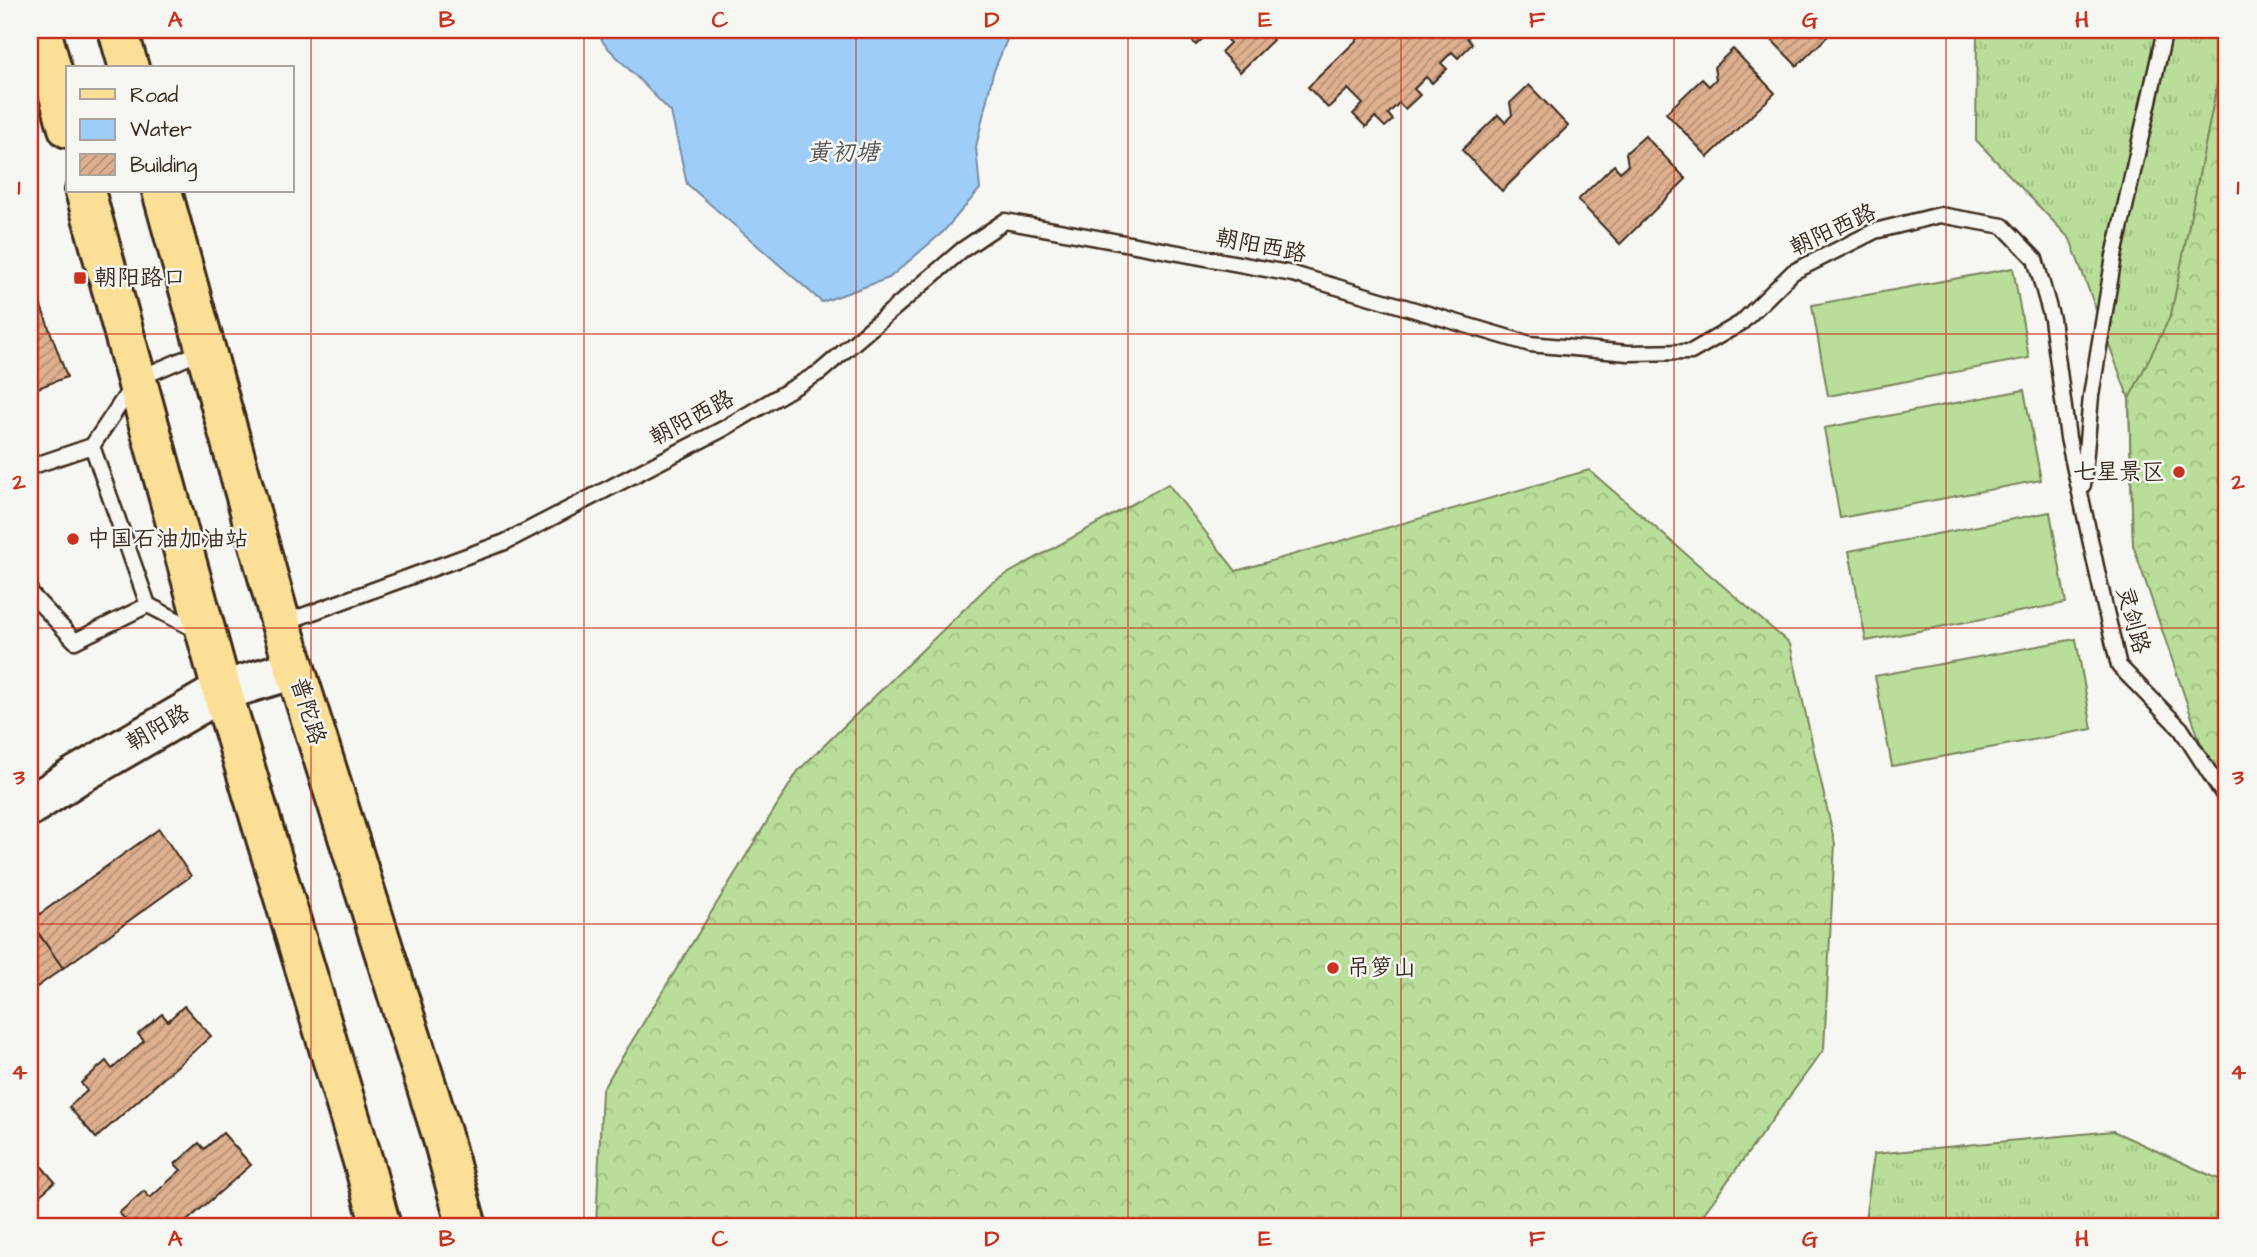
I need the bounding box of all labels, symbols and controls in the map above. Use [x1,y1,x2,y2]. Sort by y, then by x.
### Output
text: A [168,4,183,36]
text: B [439,4,456,36]
text: C [712,4,729,36]
text: D [985,4,1000,36]
text: E [1258,4,1272,36]
text: F [1529,4,1546,36]
text: G [1802,4,1818,36]
text: H [2075,4,2089,36]
legend [66,66,294,192]
text: Road [130,81,178,110]
text: Water [130,115,192,144]
water label: 黄初塘 [807,136,882,170]
text: Building [130,151,198,182]
text: 1 [18,171,21,203]
text: 1 [2237,171,2240,203]
street label: 朝阳西路 [1785,196,1881,264]
street label: 朝阳西路 [1213,222,1309,270]
place label: 朝阳路口 [94,262,186,294]
marker: 朝阳路口 [72,270,88,286]
street label: 朝阳西路 [644,382,740,454]
place label: 七星景区 [2073,456,2165,488]
marker: 七星景区 [2171,464,2187,480]
text: 2 [11,466,26,498]
text: 2 [2230,466,2245,498]
place label: 中国石油加油站 [87,523,248,555]
marker: 中国石油加油站 [65,531,81,547]
street label: 灵剑路 [2109,583,2157,657]
street label: 普陀路 [283,673,333,749]
street label: 朝阳路 [120,697,196,759]
text: 3 [12,761,25,793]
text: 3 [2231,761,2244,793]
place label: 吊箩山 [1347,952,1416,984]
marker: 吊箩山 [1325,960,1341,976]
text: 4 [11,1056,27,1088]
text: 4 [2230,1056,2246,1088]
text: A [168,1223,183,1255]
text: B [439,1223,456,1255]
text: C [712,1223,729,1255]
text: D [985,1223,1000,1255]
text: E [1258,1223,1272,1255]
text: F [1529,1223,1546,1255]
text: G [1802,1223,1818,1255]
text: H [2075,1223,2089,1255]

